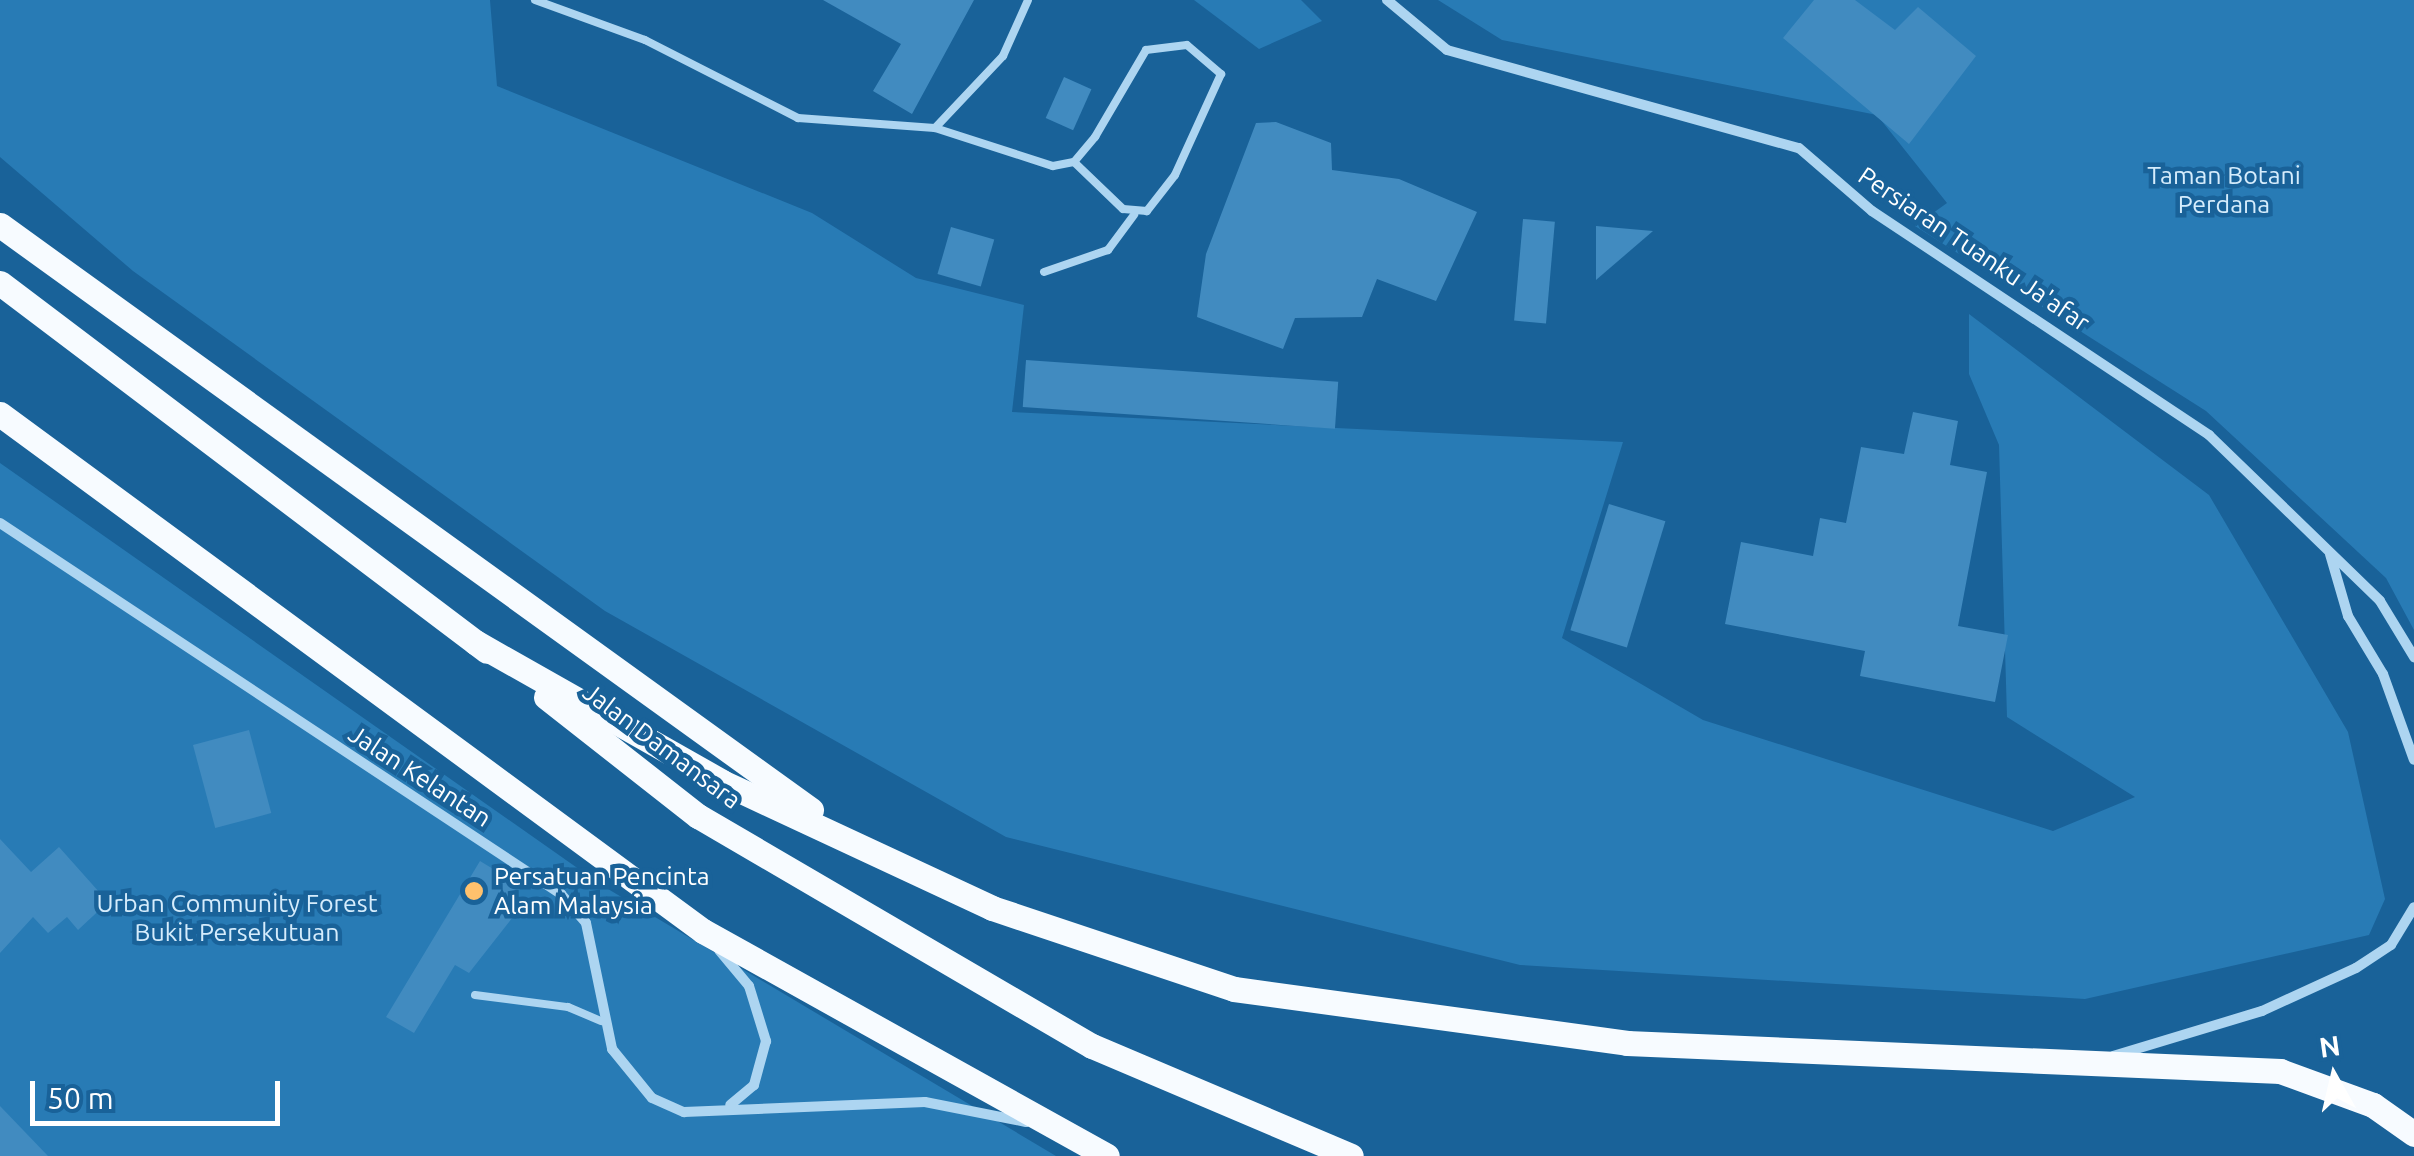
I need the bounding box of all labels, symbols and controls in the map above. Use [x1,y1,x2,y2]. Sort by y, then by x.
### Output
street label: Persiaran Tuanku Ja'afar [1853,160,2095,338]
park label: Taman Botani Perdana [2147,161,2301,220]
street label: Jalan Damansara [577,677,747,815]
street label: Jalan Kelantan [343,719,497,833]
place label: Persatuan Pencinta Alam Malaysia [494,862,709,921]
marker: Persatuan Pencinta Alam Malaysia [463,880,485,902]
park label: Urban Community Forest Bukit Persekutuan [96,889,378,948]
north arrow [2284,1026,2384,1126]
text: N [2317,1029,2342,1063]
scale bar [35,1061,285,1123]
text: 50 m [47,1081,114,1115]

